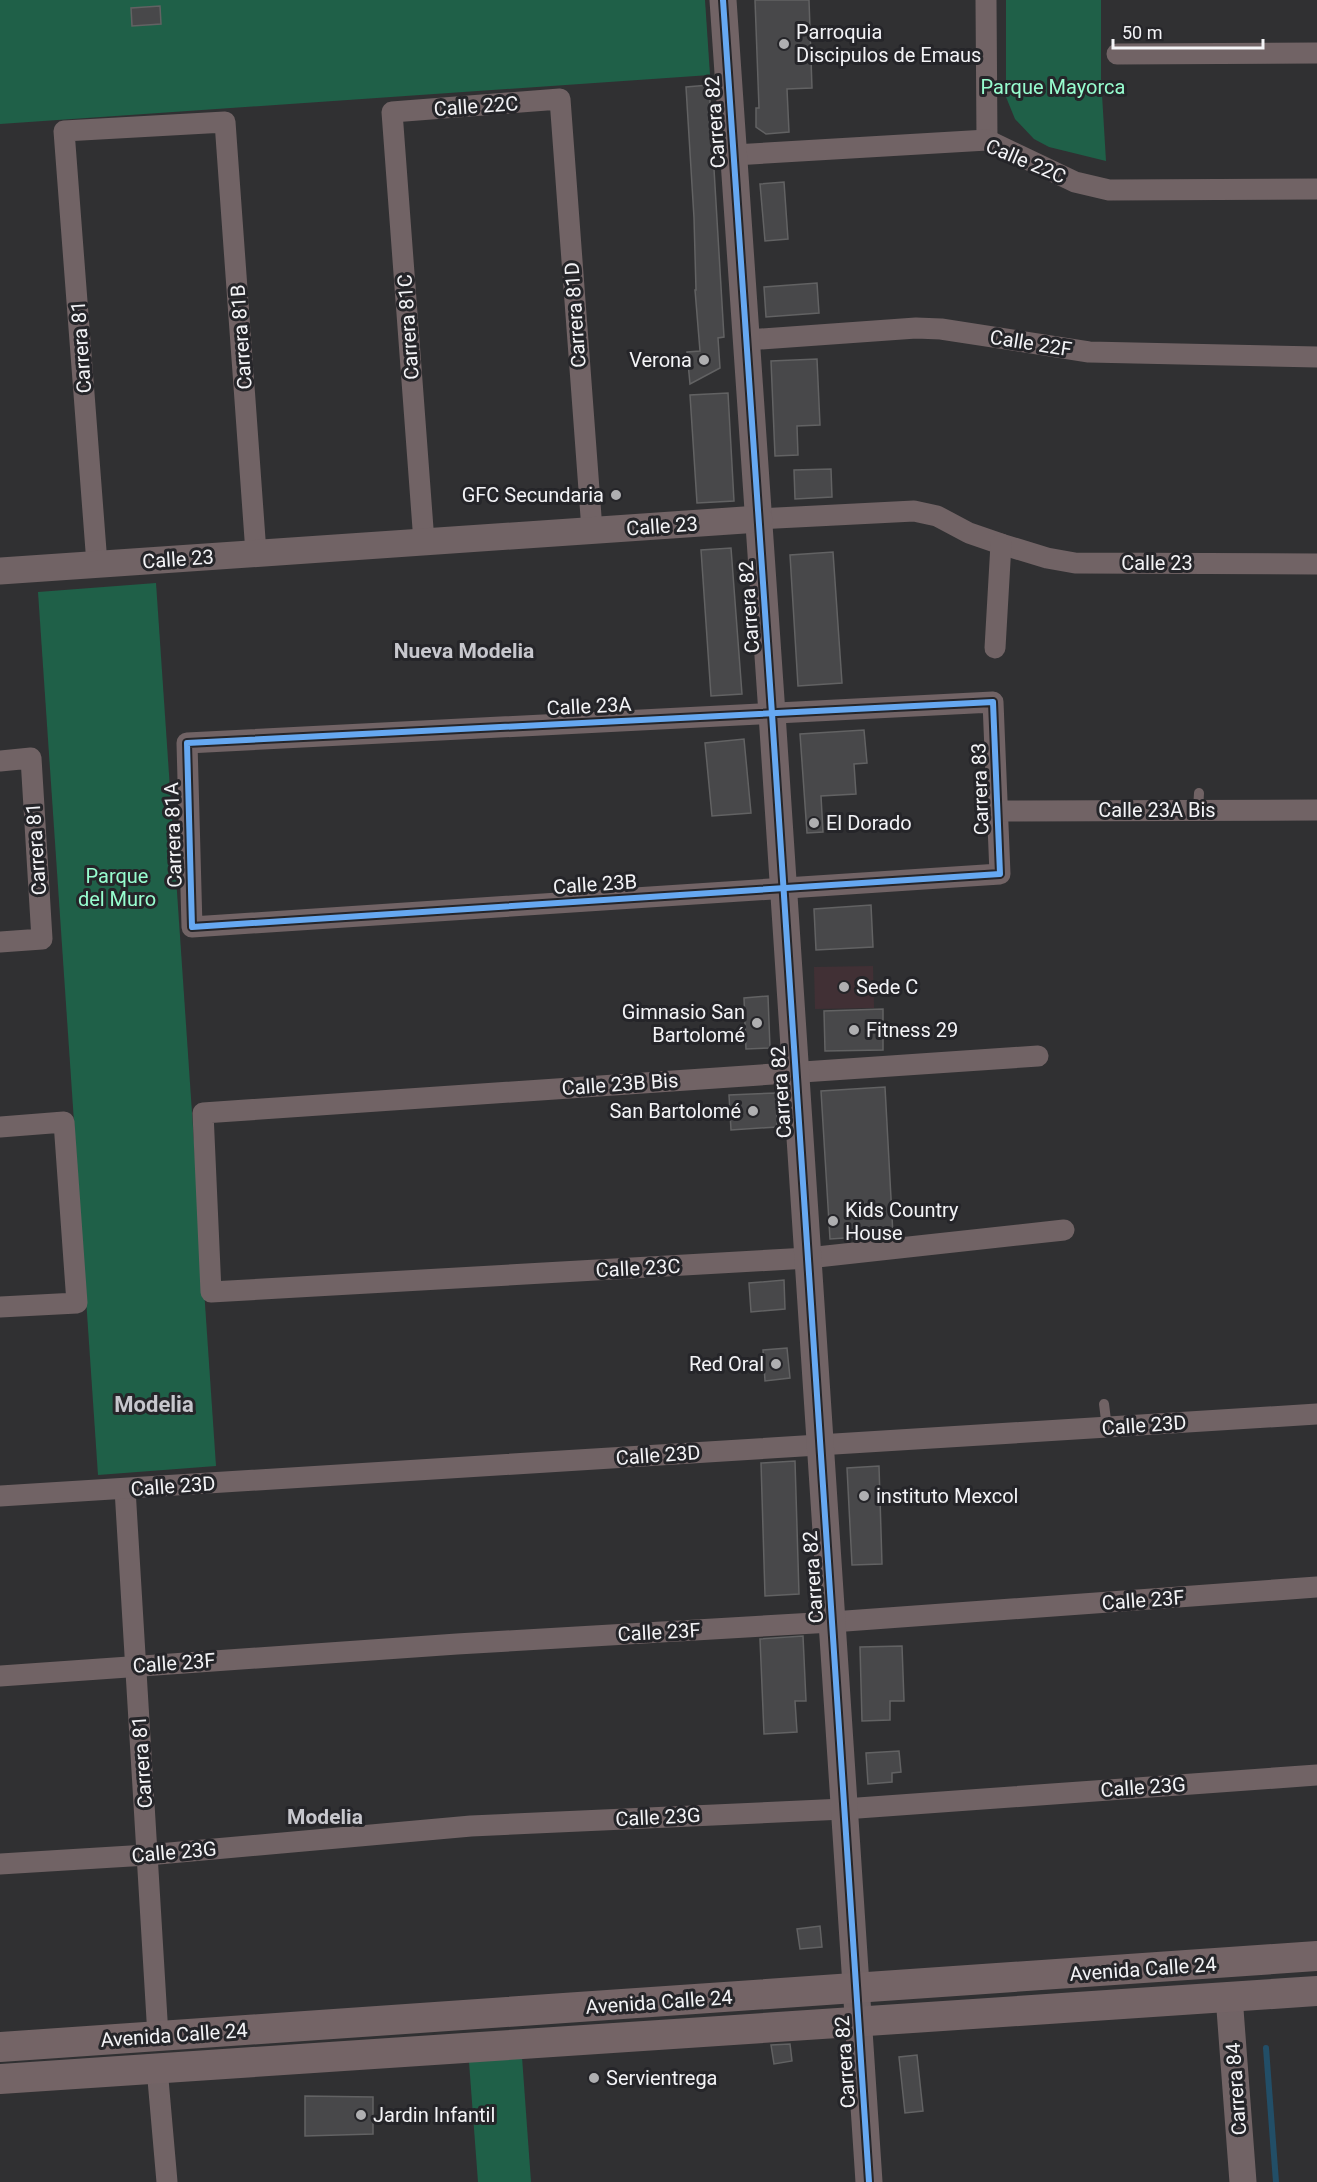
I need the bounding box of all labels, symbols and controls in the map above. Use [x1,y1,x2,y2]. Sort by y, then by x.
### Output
scale bar [1113,12,1263,50]
place label: Parroquia Discipulos de Emaus [796,20,981,67]
text: 50 m [1122,22,1162,43]
marker: Parroquia Discipulos de Emaus [777,37,791,51]
street label: Carrera 82 [700,75,730,169]
park label: Parque Mayorca [981,75,1125,99]
street label: Calle 22C [433,91,519,121]
street label: Calle 22C [982,133,1070,189]
street label: Carrera 81D [559,261,591,369]
street label: Carrera 81C [392,273,424,381]
street label: Carrera 81B [225,284,257,390]
street label: Carrera 81 [66,300,96,394]
street label: Calle 22F [988,325,1074,361]
place label: Verona [629,348,692,372]
marker: Verona [697,353,711,367]
place label: GFC Secundaria [462,483,604,507]
marker: GFC Secundaria [609,488,623,502]
street label: Calle 23 [625,512,699,540]
street label: Calle 23 [141,545,215,573]
street label: Calle 23 [1121,551,1193,575]
street label: Carrera 82 [734,560,764,654]
district label: Nueva Modelia [394,639,534,663]
street label: Calle 23A [546,692,632,720]
street label: Carrera 83 [966,742,994,836]
street label: Carrera 81A [159,782,187,888]
street label: Calle 23A Bis [1098,798,1216,822]
street label: Carrera 81 [21,802,51,896]
place label: El Dorado [826,811,912,835]
marker: El Dorado [807,816,821,830]
park label: Parque del Muro [78,864,156,911]
street label: Calle 23B [552,869,638,899]
place label: Sede C [856,975,918,999]
marker: Sede C [837,980,851,994]
place label: Gimnasio San Bartolomé [622,1000,745,1047]
marker: Gimnasio San Bartolomé [750,1016,764,1030]
place label: Fitness 29 [866,1018,958,1042]
marker: Fitness 29 [847,1023,861,1037]
street label: Carrera 82 [766,1045,796,1139]
street label: Calle 23B Bis [561,1068,679,1100]
place label: San Bartolomé [609,1099,741,1123]
marker: San Bartolomé [746,1104,760,1118]
place label: Kids Country House [845,1198,959,1245]
marker: Kids Country House [826,1214,840,1228]
street label: Calle 23C [595,1254,681,1282]
place label: Red Oral [689,1352,764,1376]
marker: Red Oral [769,1357,783,1371]
district label: Modelia [114,1392,194,1417]
street label: Calle 23D [1101,1410,1187,1440]
street label: Calle 23D [615,1440,701,1470]
street label: Calle 23D [130,1471,216,1501]
place label: instituto Mexcol [876,1484,1018,1508]
marker: instituto Mexcol [857,1489,871,1503]
street label: Carrera 82 [798,1530,828,1624]
street label: Calle 23F [1101,1585,1185,1615]
street label: Calle 23F [617,1618,701,1646]
street label: Calle 23F [132,1648,216,1678]
street label: Carrera 81 [127,1715,157,1809]
street label: Calle 23G [1100,1772,1186,1802]
street label: Calle 23G [615,1803,701,1831]
district label: Modelia [287,1805,363,1829]
street label: Calle 23G [130,1836,218,1868]
street label: Avenida Calle 24 [1069,1952,1217,1986]
street label: Avenida Calle 24 [585,1985,733,2019]
street label: Carrera 82 [830,2015,860,2109]
street label: Avenida Calle 24 [100,2018,248,2052]
street label: Carrera 84 [1221,2042,1251,2136]
place label: Servientrega [606,2066,717,2090]
marker: Servientrega [587,2071,601,2085]
place label: Jardin Infantil [373,2103,495,2127]
marker: Jardin Infantil [354,2108,368,2122]

